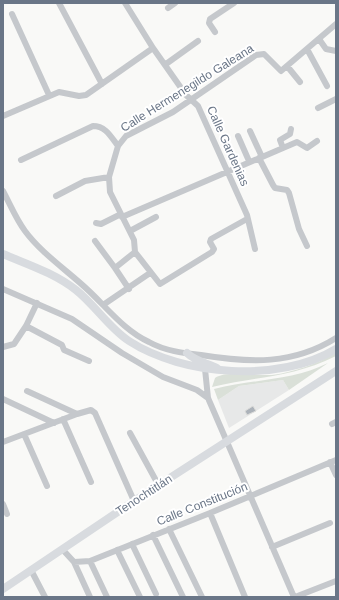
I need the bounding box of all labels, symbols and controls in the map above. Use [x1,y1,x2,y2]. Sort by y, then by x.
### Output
street label: Calle Hermenegildo Galeana [118,41,256,135]
street label: Calle Gardenias [204,104,252,188]
street label: Tenochtitlán [113,472,175,518]
street label: Calle Constitución [155,479,249,529]

